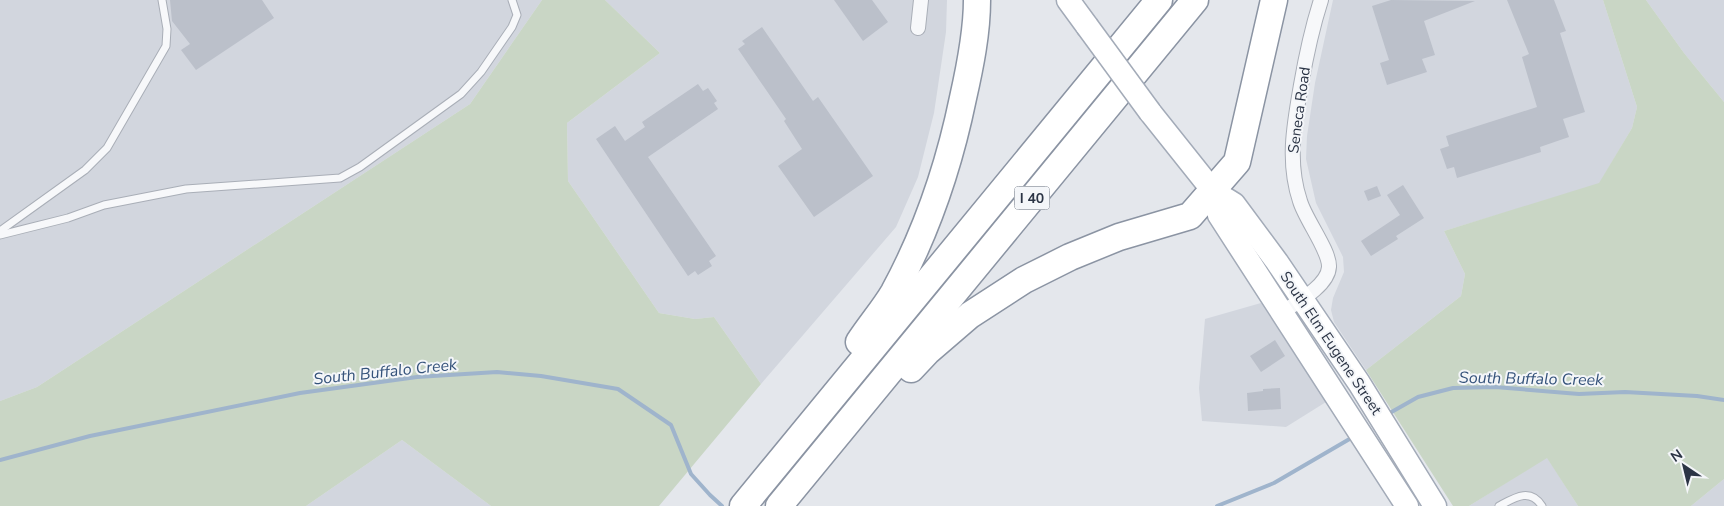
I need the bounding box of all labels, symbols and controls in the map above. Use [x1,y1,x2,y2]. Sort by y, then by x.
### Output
street label: Seneca Road [1283,65,1315,155]
road number: I 40 [1014,187,1050,210]
street label: South Elm Eugene Street [1276,267,1387,419]
water label: South Buffalo Creek [312,353,459,390]
water label: South Buffalo Creek [1459,367,1604,391]
north arrow [1659,441,1709,491]
text: N [1667,445,1687,467]

